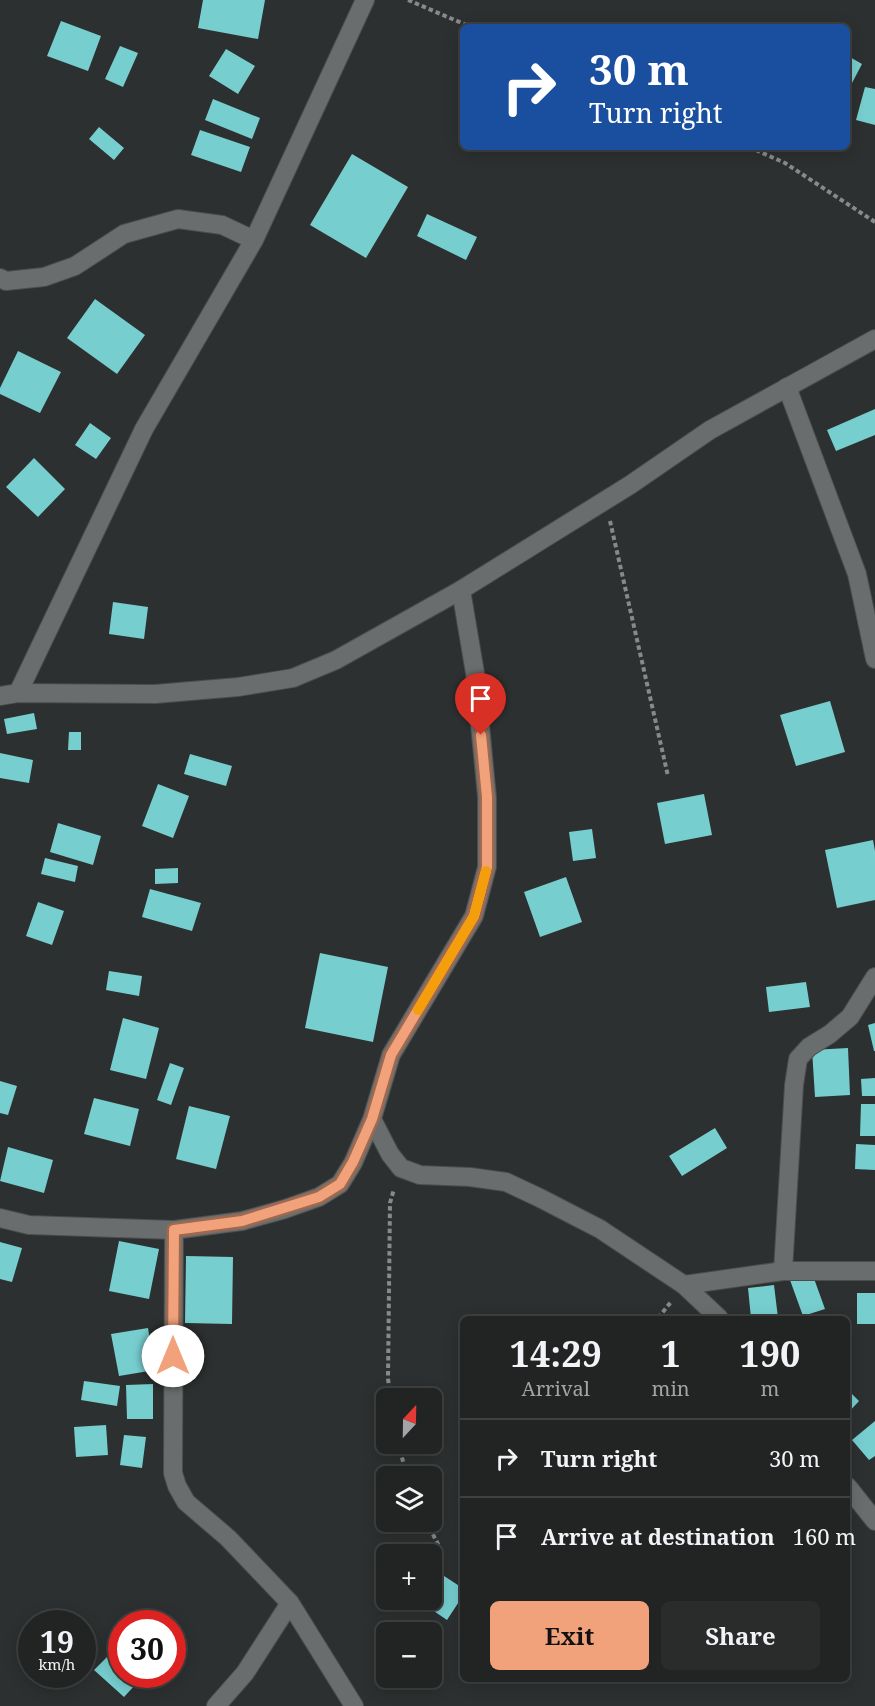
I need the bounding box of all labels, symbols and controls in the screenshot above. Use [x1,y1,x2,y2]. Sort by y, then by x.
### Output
text: 30 m [589,40,689,97]
icon: right [490,48,568,126]
text: Turn right [589,94,722,131]
pin [455,673,506,735]
icon: arrive [464,682,497,715]
position arrow [141,1324,205,1388]
text: 14:29 [510,1329,602,1378]
text: 1 [660,1329,681,1378]
text: 190 [739,1329,800,1378]
text: Arrival [522,1375,590,1402]
text: min [652,1375,690,1402]
text: m [760,1375,779,1402]
north arrow [376,1388,442,1454]
map controls [376,1388,442,1688]
icon: right [490,1442,523,1475]
text: Turn right [541,1443,657,1473]
text: 30 m [769,1443,820,1473]
button: layers [376,1466,442,1532]
icon: arrive [490,1520,523,1553]
text: Arrive at destination [541,1521,775,1551]
text: 160 m [793,1521,856,1551]
button: + [376,1544,442,1610]
button: Exit [490,1601,649,1670]
button: Share [661,1601,820,1670]
speed limit sign: 30 [108,1610,186,1688]
text: 19 [40,1621,74,1662]
button: − [376,1622,442,1688]
text: km/h [39,1654,75,1674]

